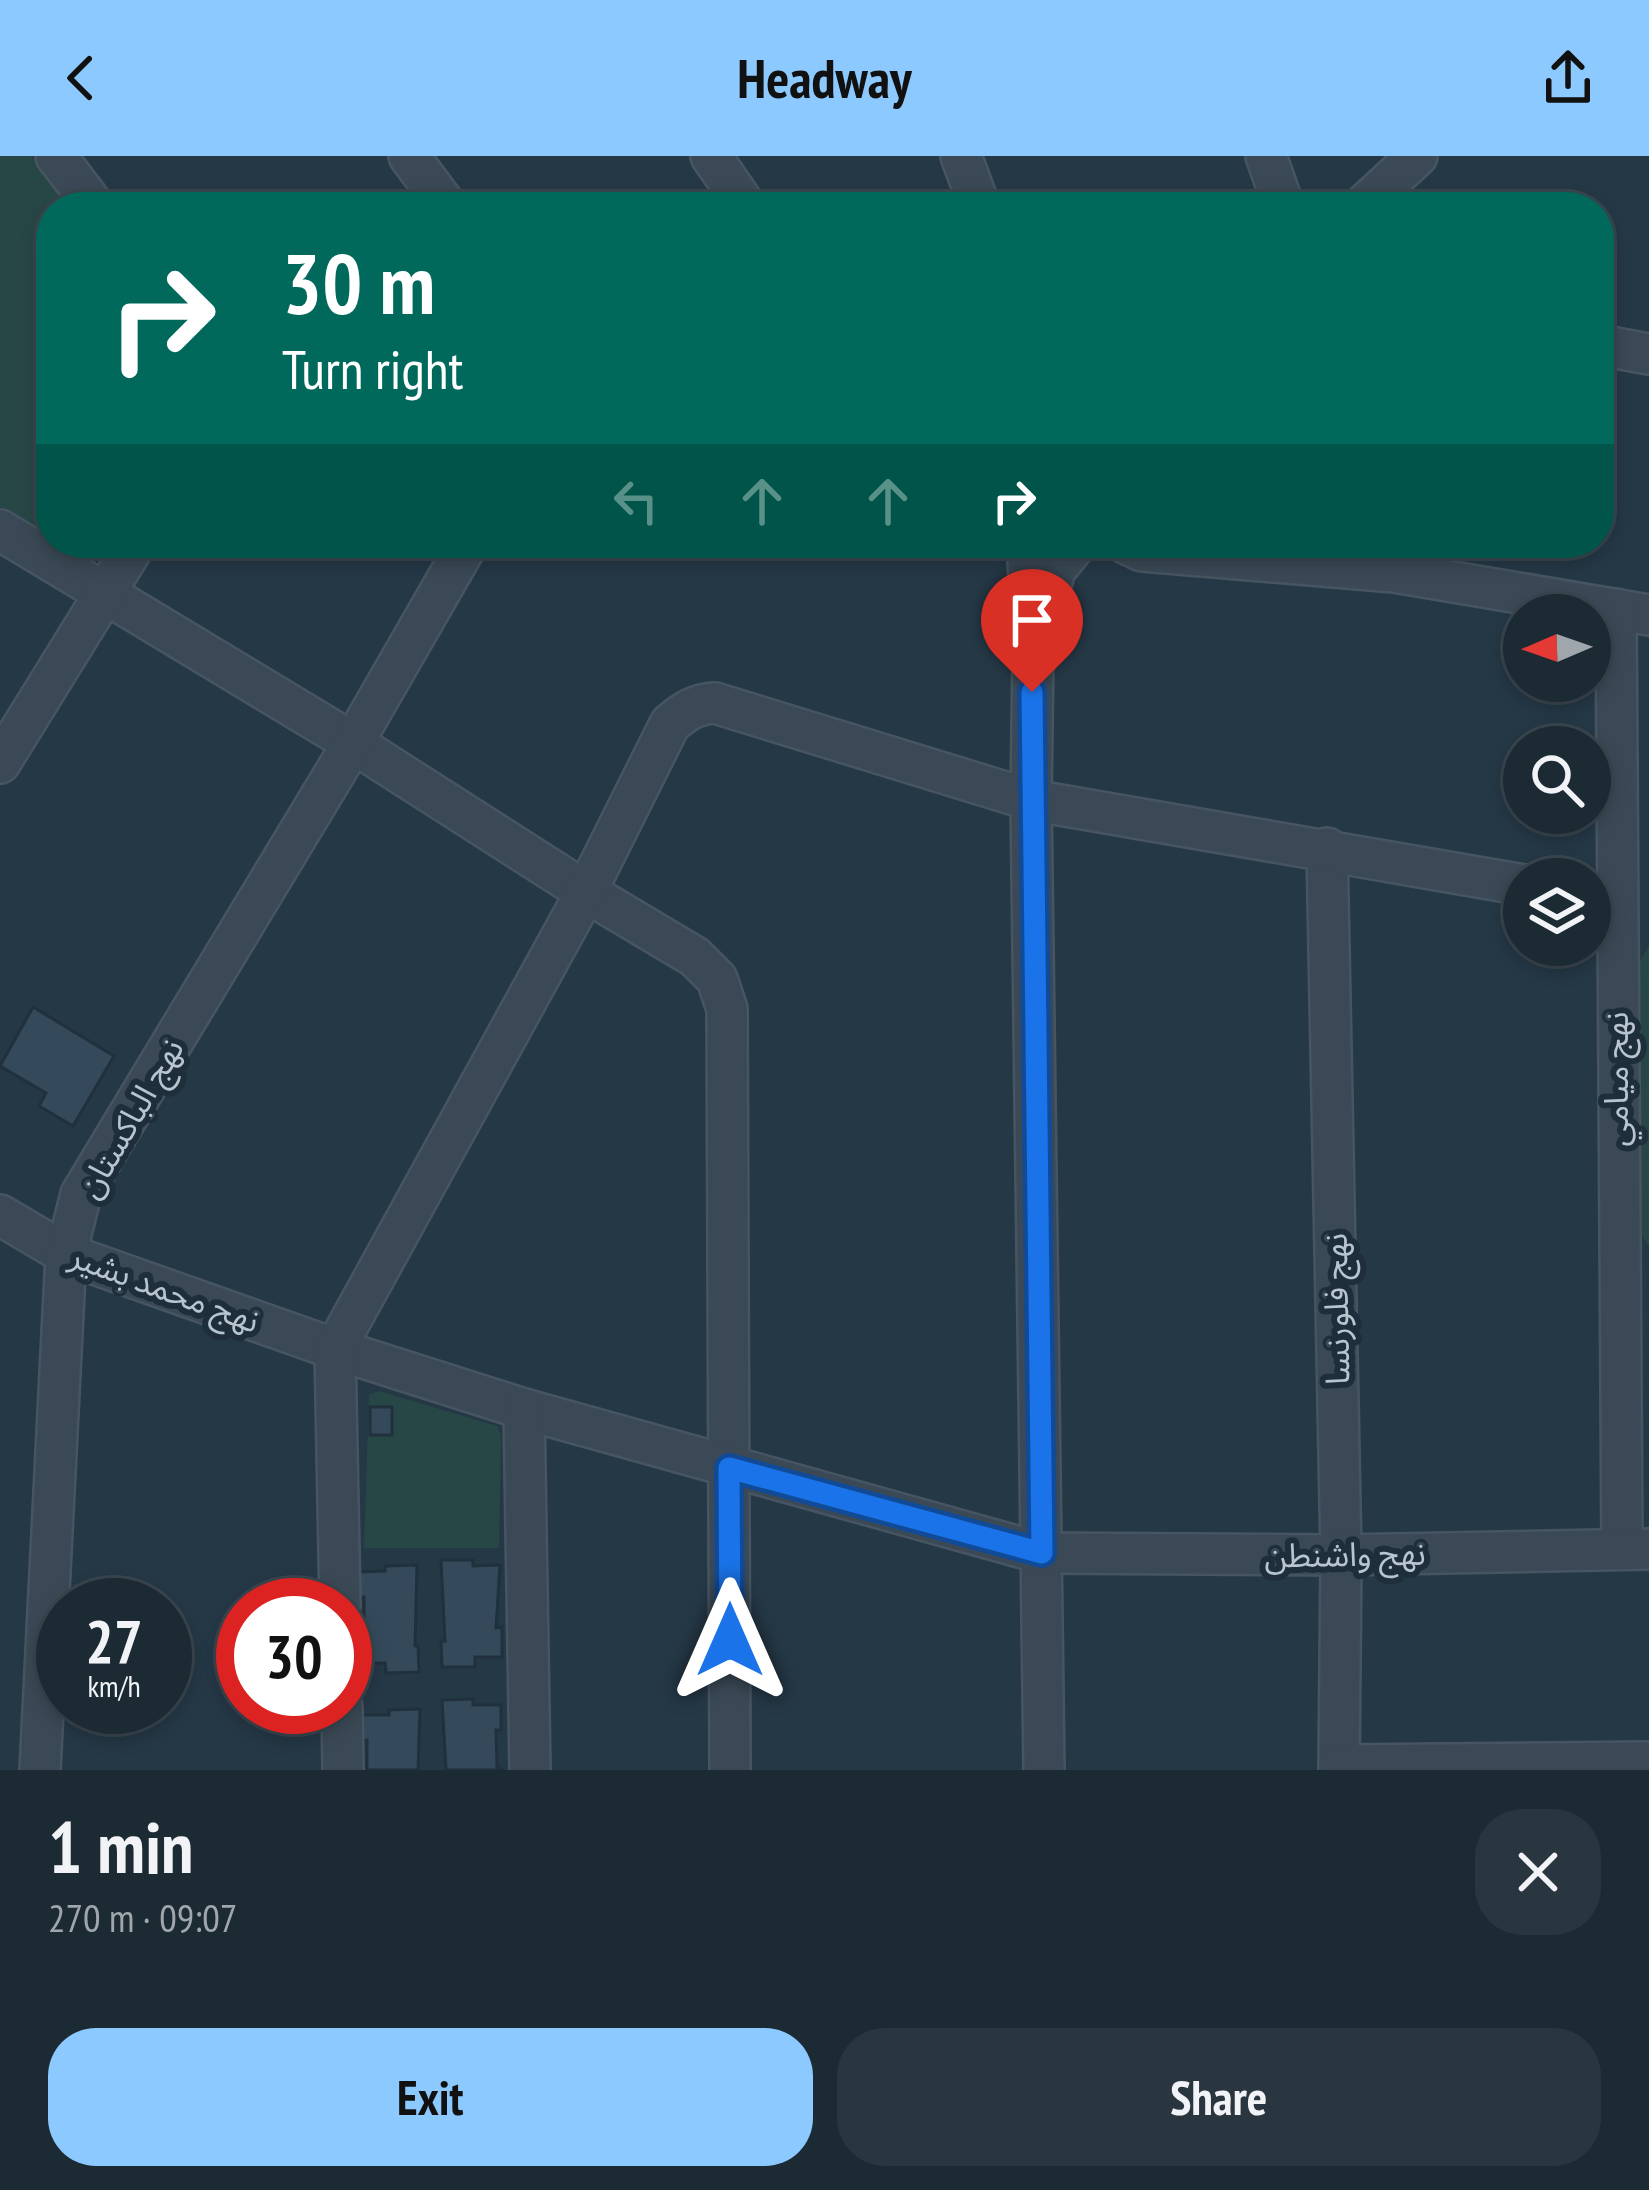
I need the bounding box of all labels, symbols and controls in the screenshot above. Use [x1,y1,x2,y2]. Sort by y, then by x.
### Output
text: Headway [737,43,912,113]
icon: back [48,45,114,111]
icon: share [1535,45,1601,111]
text: 30 m [282,228,435,337]
icon: right [84,240,240,396]
text: Turn right [282,334,463,404]
icon: left [603,468,669,534]
icon: ahead [729,468,795,534]
icon: ahead [855,468,921,534]
icon: right [981,468,1047,534]
pin [981,569,1083,692]
icon: arrive [999,587,1065,653]
north arrow [1503,594,1611,702]
map controls [1503,594,1611,966]
button: search [1503,726,1611,834]
button: layers [1503,858,1611,966]
street label: نهج ميامي [1594,1012,1642,1146]
street label: نهج الباكستان [67,1030,196,1207]
street label: نهج محمد بشير [62,1233,266,1345]
street label: نهج فلورنسا [1313,1233,1362,1385]
street label: نهج واشنطن [1264,1531,1426,1580]
position arrow [667,1577,793,1703]
speed limit sign: 30 [216,1578,372,1734]
text: 27 [85,1602,143,1680]
text: km/h [87,1666,141,1705]
text: 1 min [48,1800,193,1893]
button: close [1475,1809,1601,1935]
text: 270 m · 09:07 [48,1892,237,1943]
button: Exit [48,2028,813,2166]
button: Share [837,2028,1601,2166]

